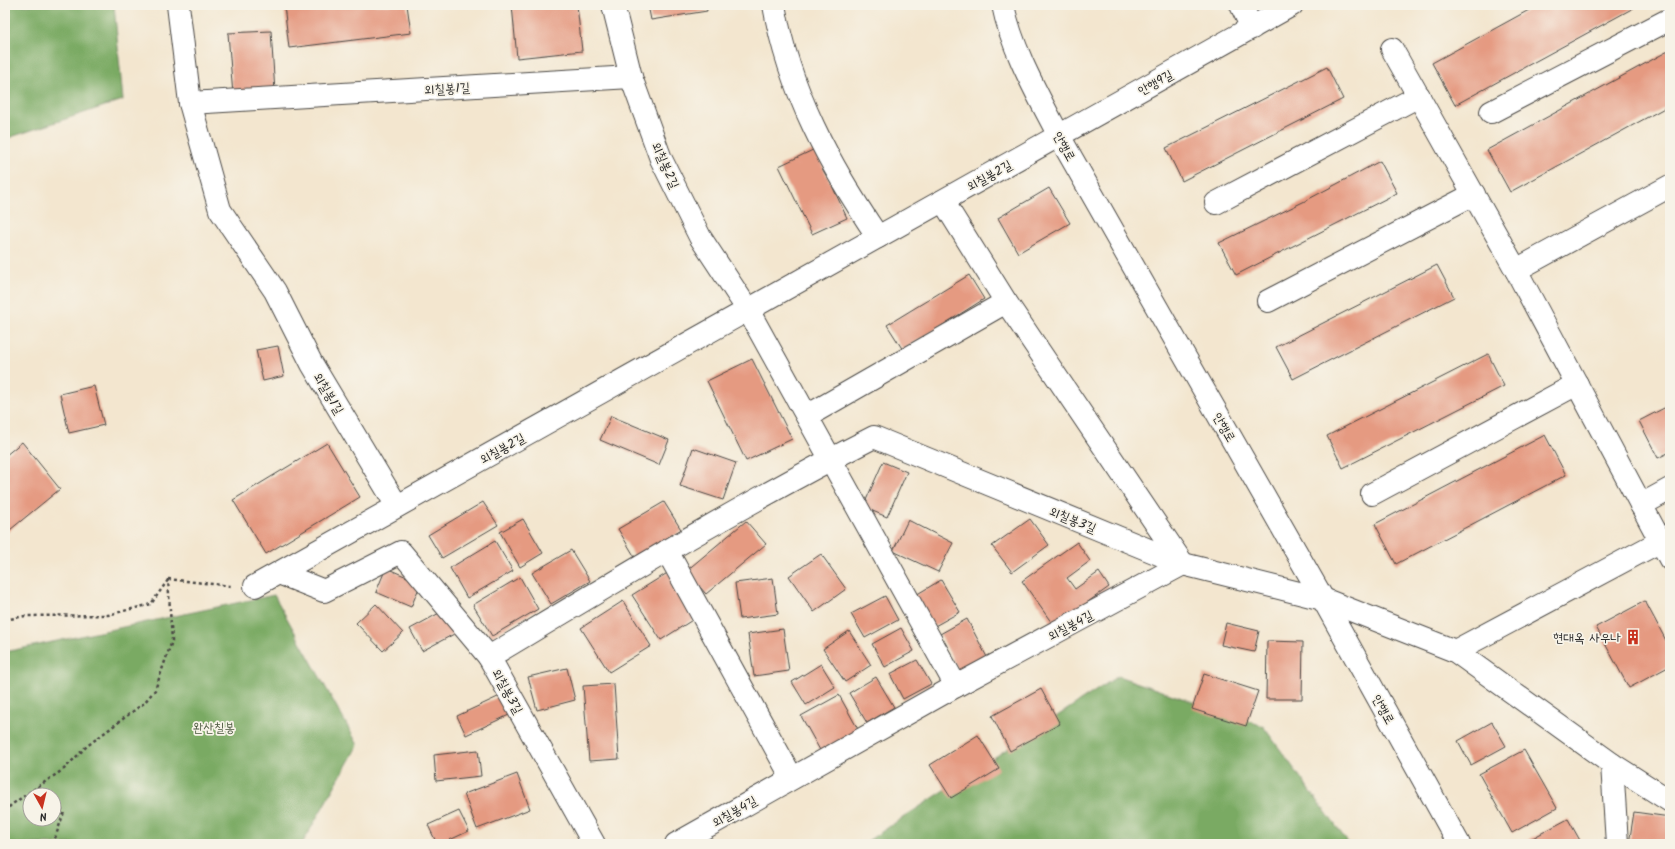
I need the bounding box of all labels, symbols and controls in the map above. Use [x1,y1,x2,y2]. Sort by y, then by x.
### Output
street label: 안행9길 [1134,65,1177,102]
street label: 외칠봉1길 [424,78,471,101]
street label: 안행로 [1047,128,1080,166]
street label: 외칠봉2길 [645,139,684,192]
street label: 외칠봉2길 [963,155,1016,197]
street label: 외칠봉1길 [307,369,349,419]
street label: 안행로 [1207,409,1241,447]
street label: 외칠봉2길 [476,428,529,470]
street label: 외칠봉3길 [1046,501,1099,539]
street label: 외칠봉4길 [1044,606,1097,647]
place label: 현대옥 사우나 [1553,628,1622,649]
building icon: 현대옥 사우나 [1624,628,1642,646]
street label: 외칠봉3길 [486,665,528,718]
street label: 안행로 [1366,691,1399,729]
park label: 완산칠봉 [193,718,235,739]
north arrow [22,787,62,827]
street label: 외칠봉4길 [708,791,761,834]
text: N [39,807,48,825]

